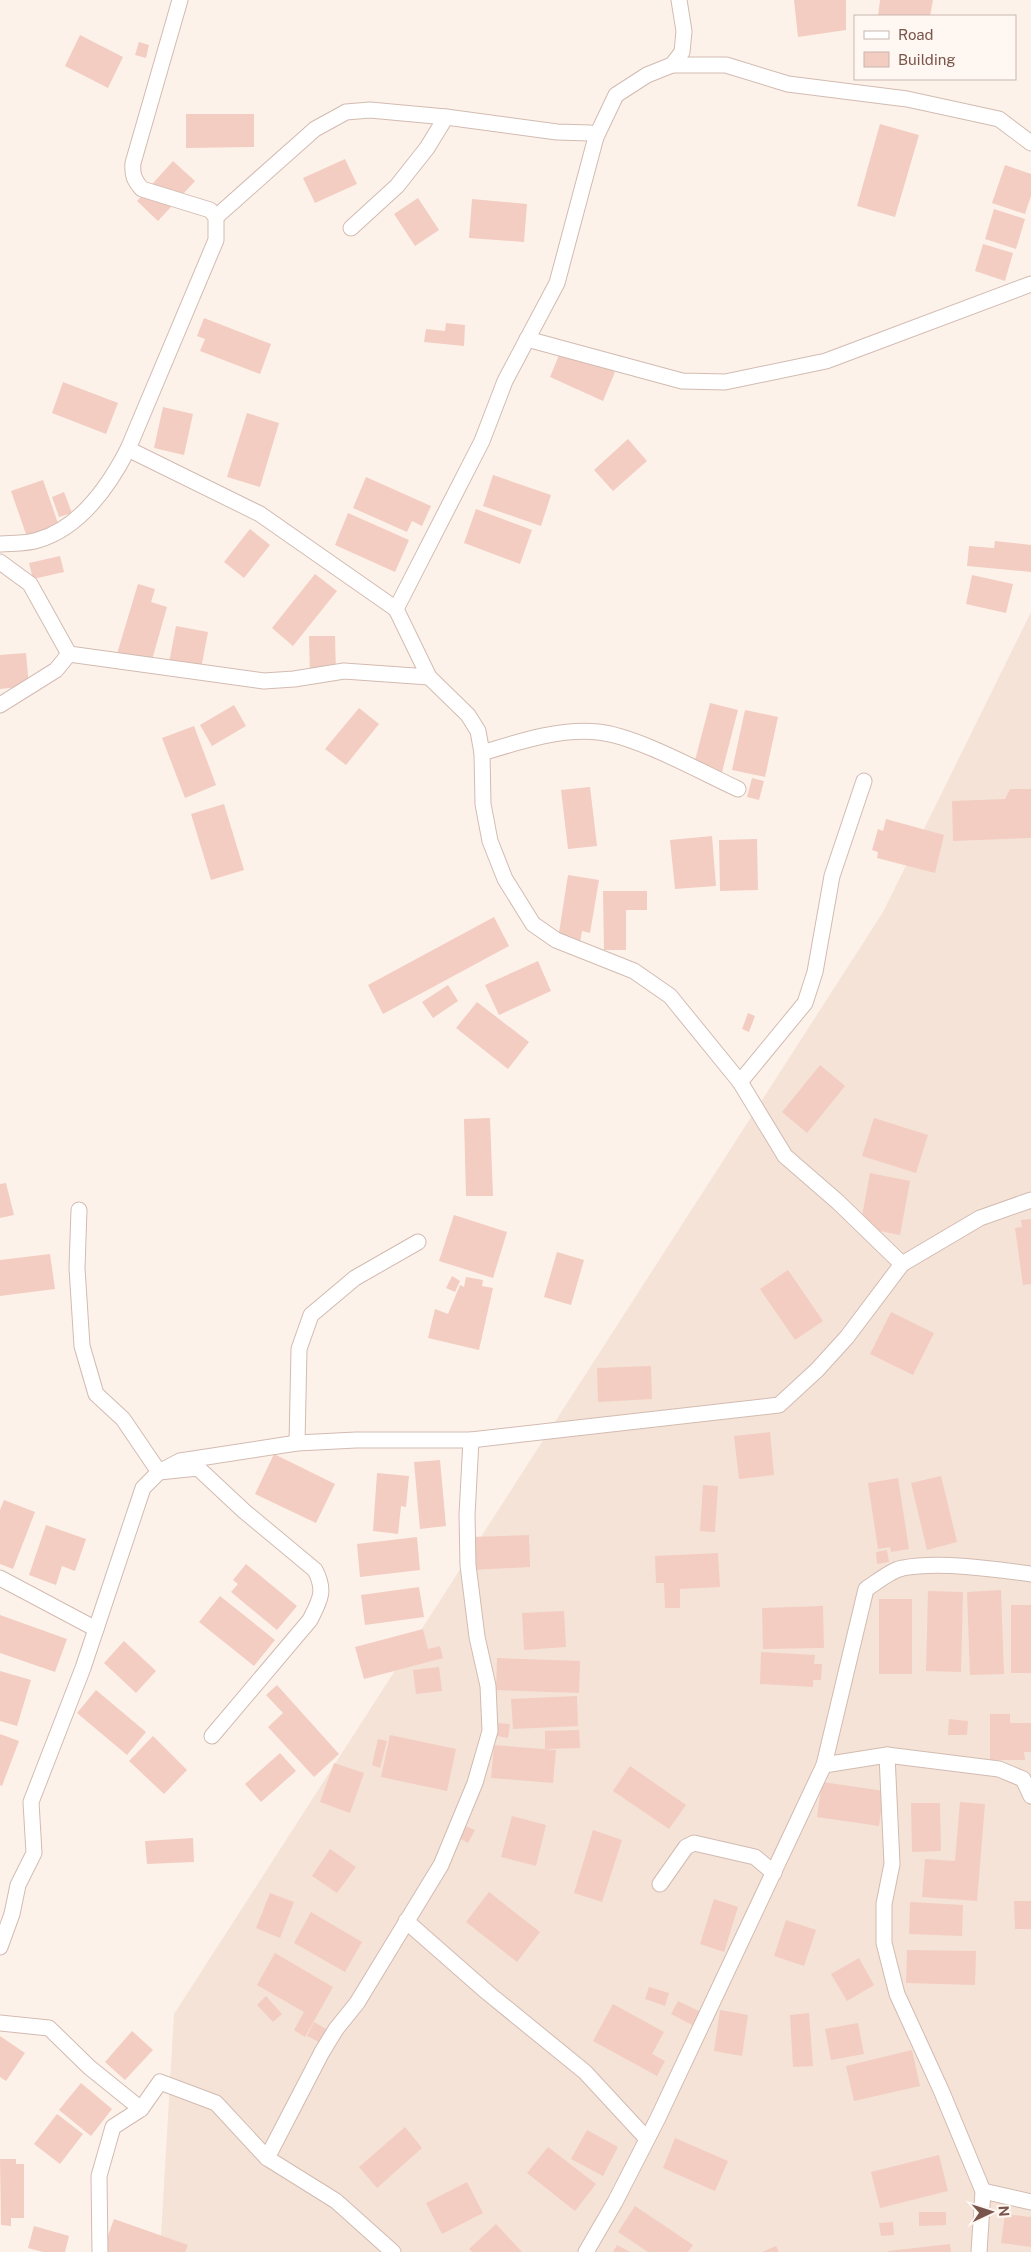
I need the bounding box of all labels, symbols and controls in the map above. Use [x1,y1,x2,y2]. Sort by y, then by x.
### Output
legend [854,15,1016,80]
text: Road [898,26,934,43]
text: Building [898,51,956,68]
north arrow [966,2187,1016,2237]
text: N [996,2205,1012,2217]

